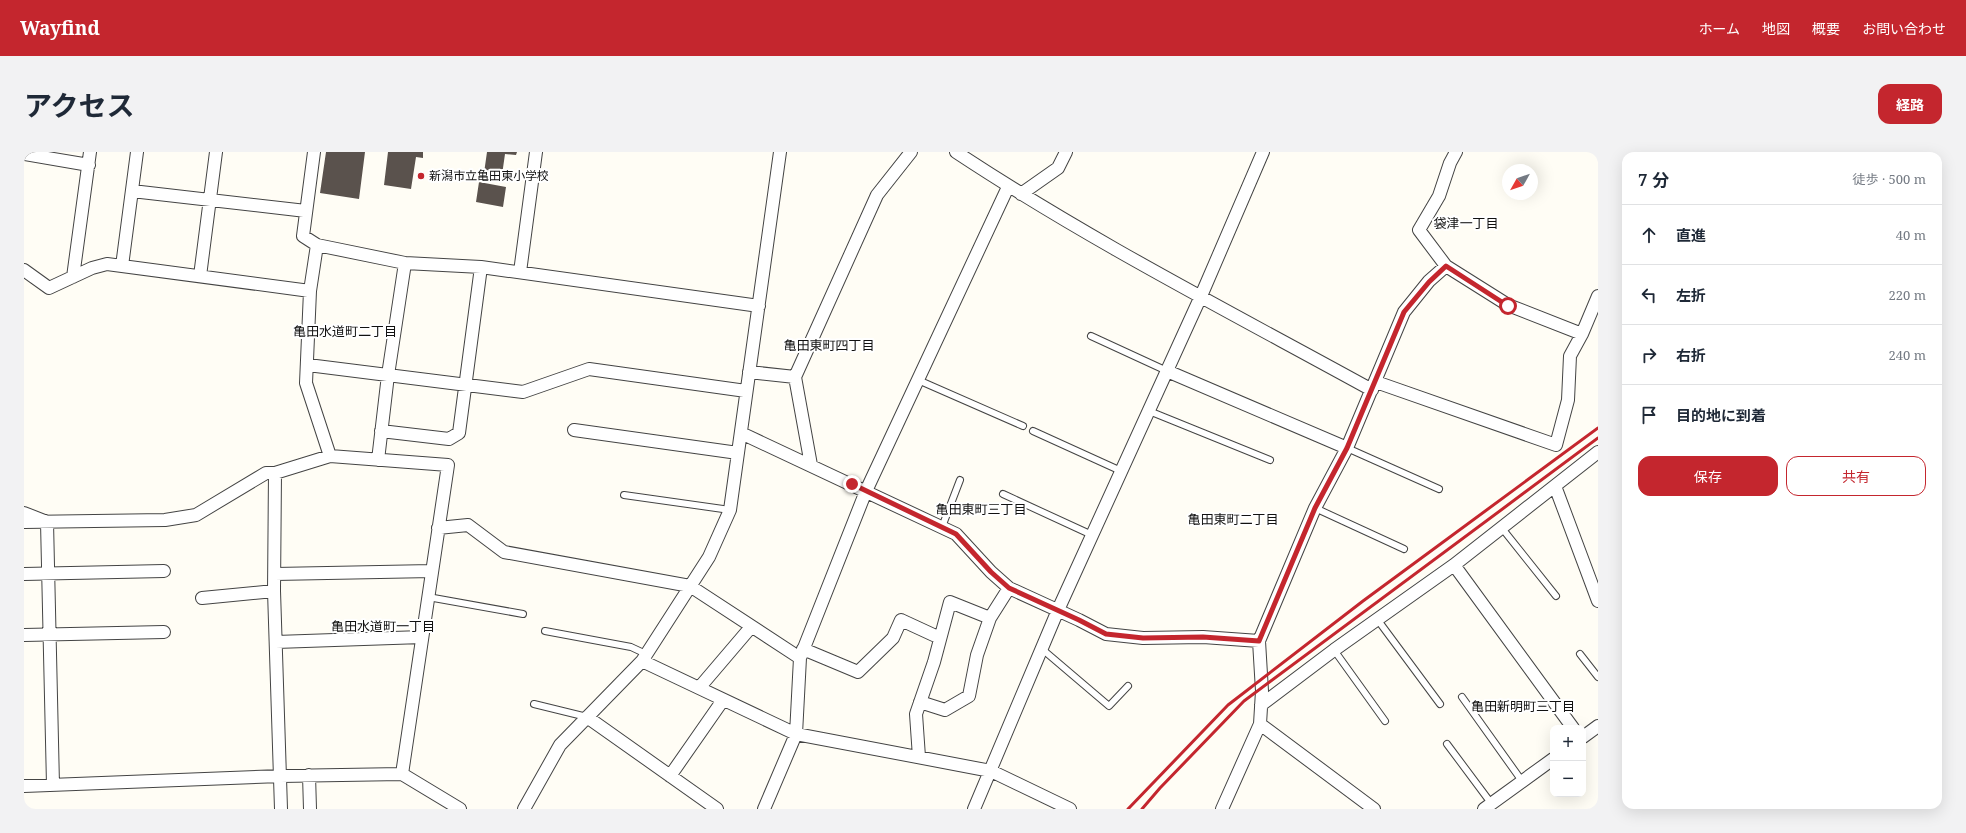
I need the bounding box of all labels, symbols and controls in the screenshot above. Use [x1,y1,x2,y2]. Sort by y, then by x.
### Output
text: Wayfind [20,15,100,41]
text: ホーム [1698,19,1740,38]
text: 地図 [1762,19,1790,38]
text: 概要 [1812,19,1840,38]
text: お問い合わせ [1862,19,1946,38]
button: 経路 [1878,84,1942,124]
text: アクセス [24,86,135,124]
north arrow [1502,164,1538,200]
place label: 新潟市立亀田東小学校 [429,167,549,184]
text: 7 分 [1638,168,1669,191]
text: 徒歩 · 500 m [1853,170,1926,188]
marker: 新潟市立亀田東小学校 [416,171,426,181]
district label: 袋津一丁目 [1433,214,1499,232]
icon: ahead [1638,224,1660,246]
text: 直進 [1676,225,1706,245]
text: 40 m [1896,226,1926,244]
icon: left [1638,284,1660,306]
text: 左折 [1676,285,1706,305]
text: 220 m [1889,286,1926,304]
route start [1499,297,1517,315]
district label: 亀田水道町二丁目 [293,322,397,340]
district label: 亀田東町四丁目 [783,336,875,354]
icon: right [1638,344,1660,366]
text: 右折 [1676,345,1706,365]
text: 240 m [1889,346,1926,364]
icon: arrive [1638,404,1660,426]
text: 目的地に到着 [1676,405,1766,425]
button: 保存 [1638,456,1778,496]
button: 共有 [1786,456,1926,496]
route end [843,475,861,493]
district label: 亀田東町三丁目 [935,500,1027,518]
district label: 亀田東町二丁目 [1187,510,1279,528]
district label: 亀田水道町一丁目 [331,617,435,635]
district label: 亀田新明町三丁目 [1471,697,1575,715]
map controls [1550,725,1586,797]
button: + [1550,725,1586,761]
button: − [1550,761,1586,797]

